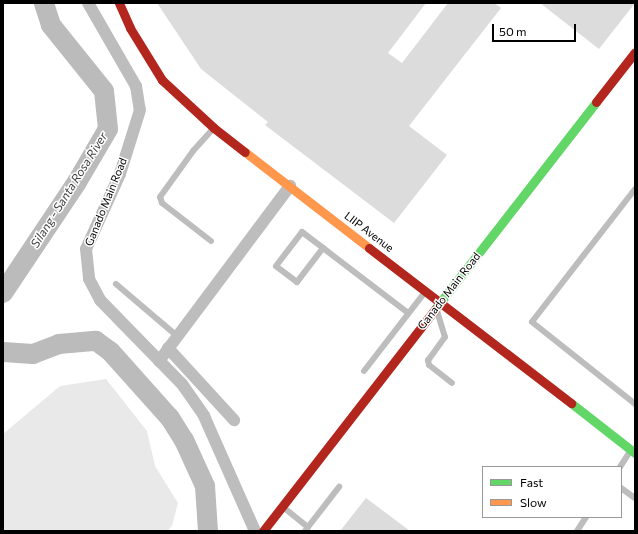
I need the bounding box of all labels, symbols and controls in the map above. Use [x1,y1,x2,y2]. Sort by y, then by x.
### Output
scale bar [494,16,578,42]
text: 50 m [499,24,527,38]
water label: Silang - Santa Rosa River [28,130,110,250]
street label: Ganado Main Road [82,156,130,248]
street label: LIIP Avenue [342,209,396,255]
street label: Ganado Main Road [415,250,483,332]
legend [482,466,622,518]
text: Fast [520,475,543,489]
text: Slow [520,495,547,509]

